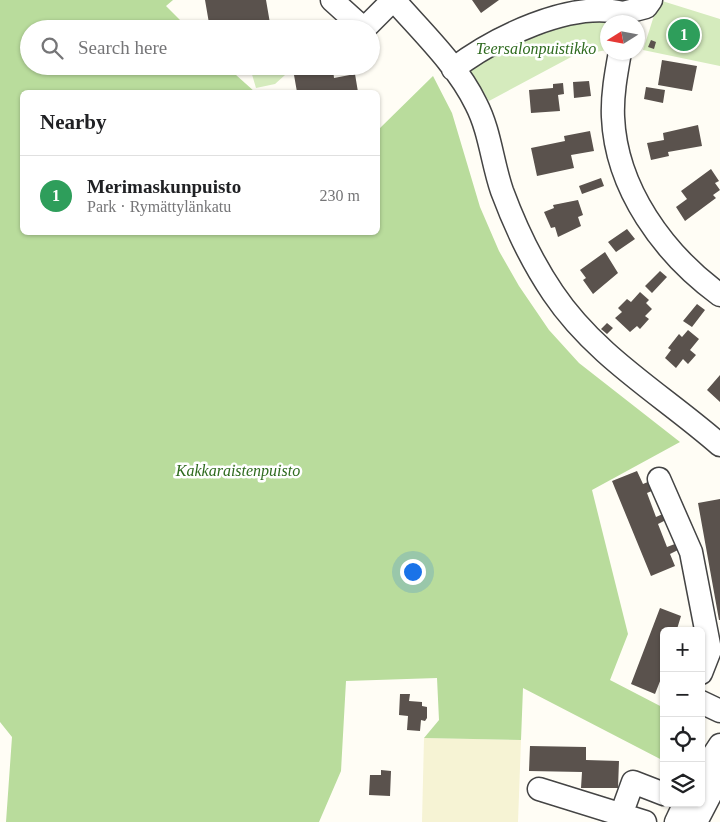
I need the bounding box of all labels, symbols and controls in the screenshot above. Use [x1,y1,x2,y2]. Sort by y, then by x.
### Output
north arrow [600,15,645,60]
pin: 1 [668,16,700,54]
search box [20,20,380,75]
icon: search [38,34,66,62]
text: Search here [78,37,167,58]
park label: Teersalonpuistikko [476,40,596,58]
text: Nearby [40,110,107,134]
text: Merimaskunpuisto [87,176,241,197]
text: 1 [52,187,60,204]
text: 230 m [320,187,360,204]
text: Park · Rymättylänkatu [87,198,231,215]
park label: Kakkaraistenpuisto [175,462,300,480]
your location [400,559,426,585]
map controls [660,627,705,807]
button: + [660,627,705,672]
button: − [660,672,705,717]
button: locate [660,717,705,762]
button: layers [660,762,705,807]

